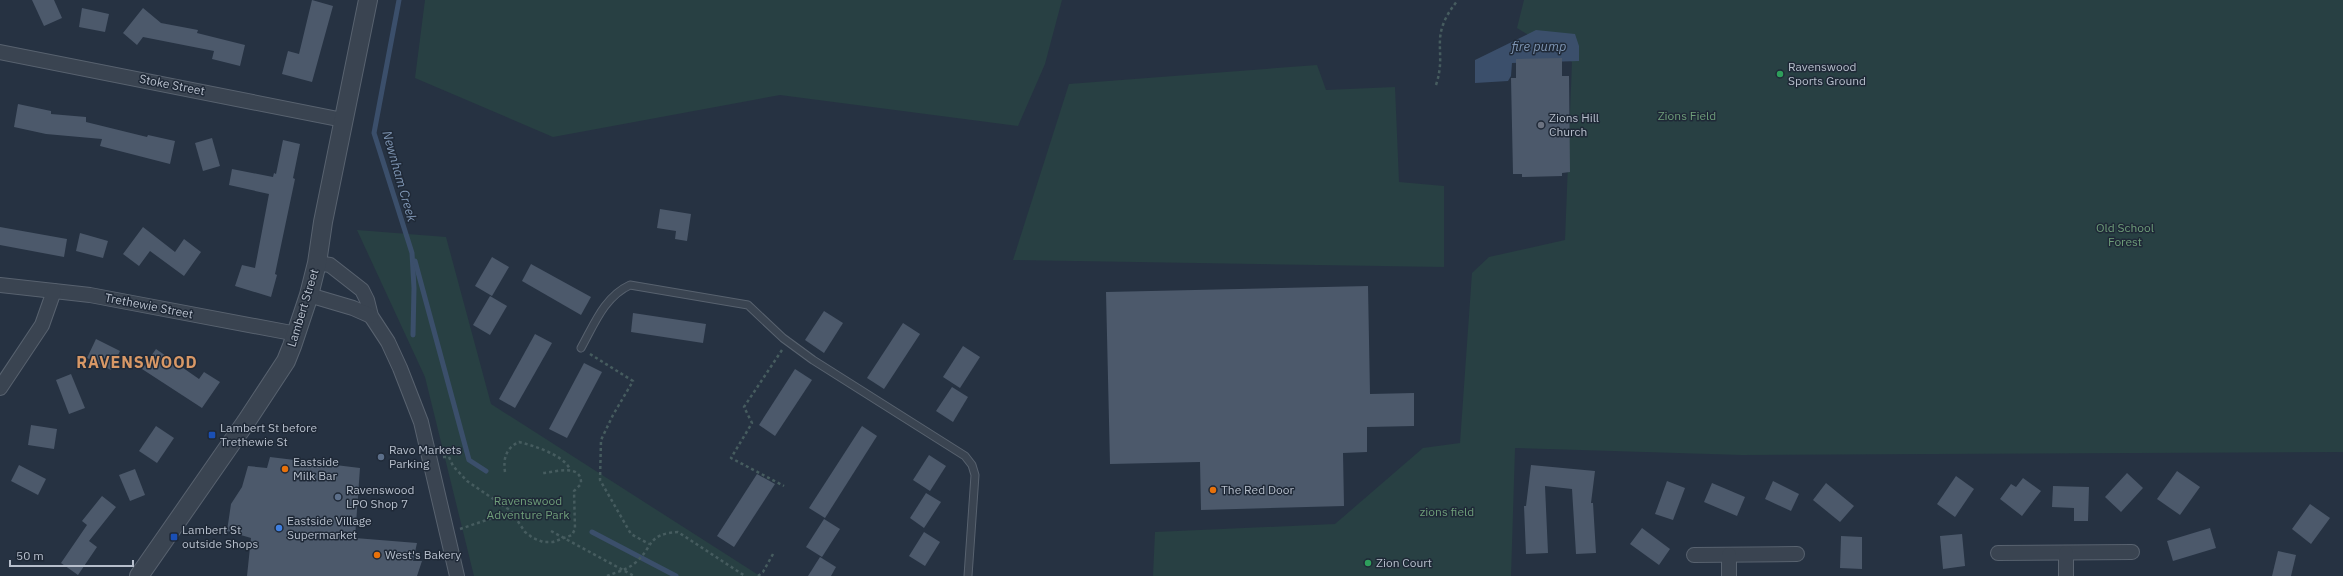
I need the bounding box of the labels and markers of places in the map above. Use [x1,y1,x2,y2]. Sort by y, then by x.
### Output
place label: Ravenswood Sports Ground [1788,59,1866,88]
marker: Ravenswood Sports Ground [1775,69,1785,79]
place label: Zions Hill Church [1549,110,1599,139]
marker: Zions Hill Church [1536,120,1546,130]
place label: Lambert St before Trethewie St [220,420,317,449]
marker: Lambert St before Trethewie St [207,430,217,440]
place label: Ravo Markets Parking [389,442,462,471]
marker: Ravo Markets Parking [376,452,386,462]
place label: Eastside Milk Bar [293,454,339,483]
marker: Eastside Milk Bar [280,464,290,474]
place label: Ravenswood LPO Shop 7 [346,482,414,511]
place label: The Red Door [1221,482,1294,497]
marker: The Red Door [1208,485,1218,495]
marker: Ravenswood LPO Shop 7 [333,492,343,502]
place label: Eastside Village Supermarket [287,513,372,542]
place label: Lambert St outside Shops [182,522,258,551]
marker: Eastside Village Supermarket [274,523,284,533]
marker: Lambert St outside Shops [169,532,179,542]
place label: West's Bakery [385,547,461,562]
marker: West's Bakery [372,550,382,560]
place label: Zion Court [1376,555,1432,570]
marker: Zion Court [1363,558,1373,568]

